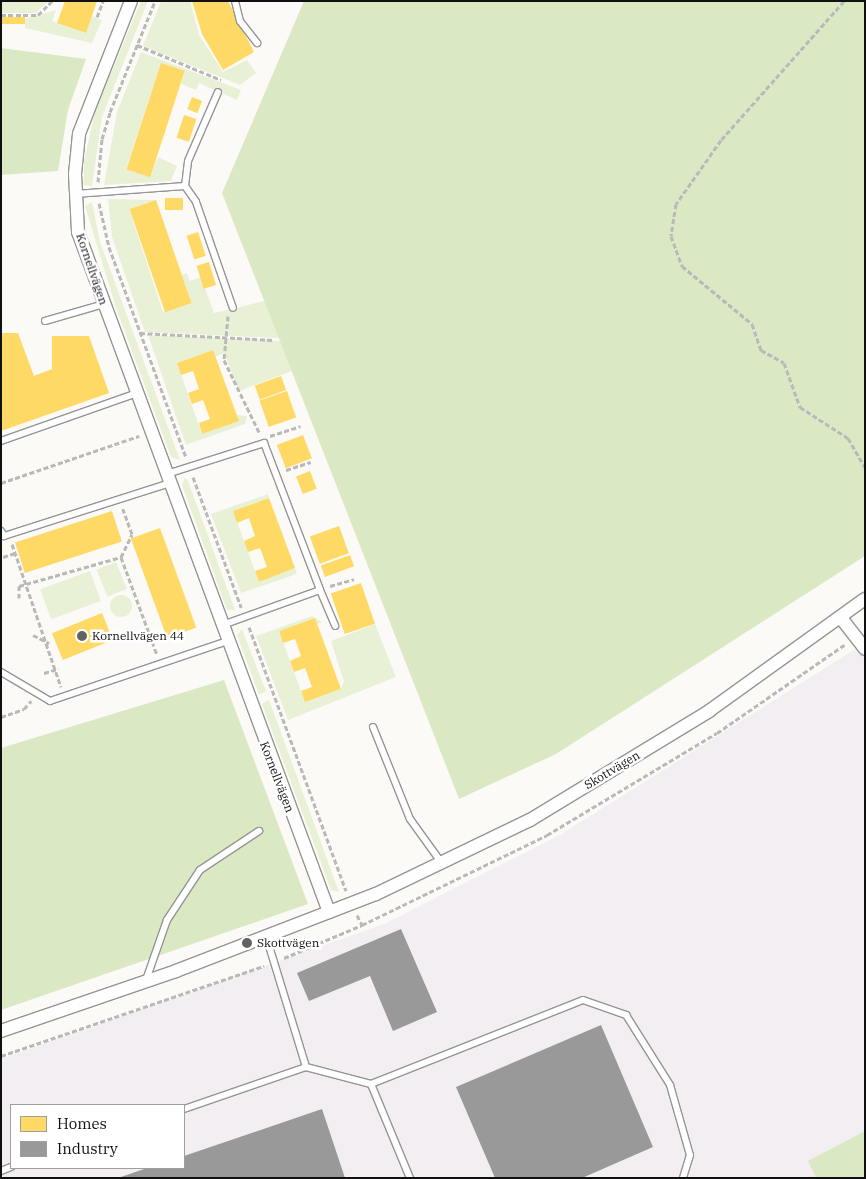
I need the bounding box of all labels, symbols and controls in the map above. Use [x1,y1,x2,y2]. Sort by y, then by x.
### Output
street label: Kornellvägen [73,231,111,307]
place label: Kornellvägen 44 [92,629,184,643]
marker: Kornellvägen 44 [76,630,88,642]
street label: Kornellvägen [257,739,297,815]
street label: Skottvägen [582,748,642,792]
place label: Skottvägen [257,936,319,950]
marker: Skottvägen [241,937,253,949]
legend [10,1104,185,1169]
text: Homes [57,1114,107,1133]
text: Industry [57,1139,118,1158]

